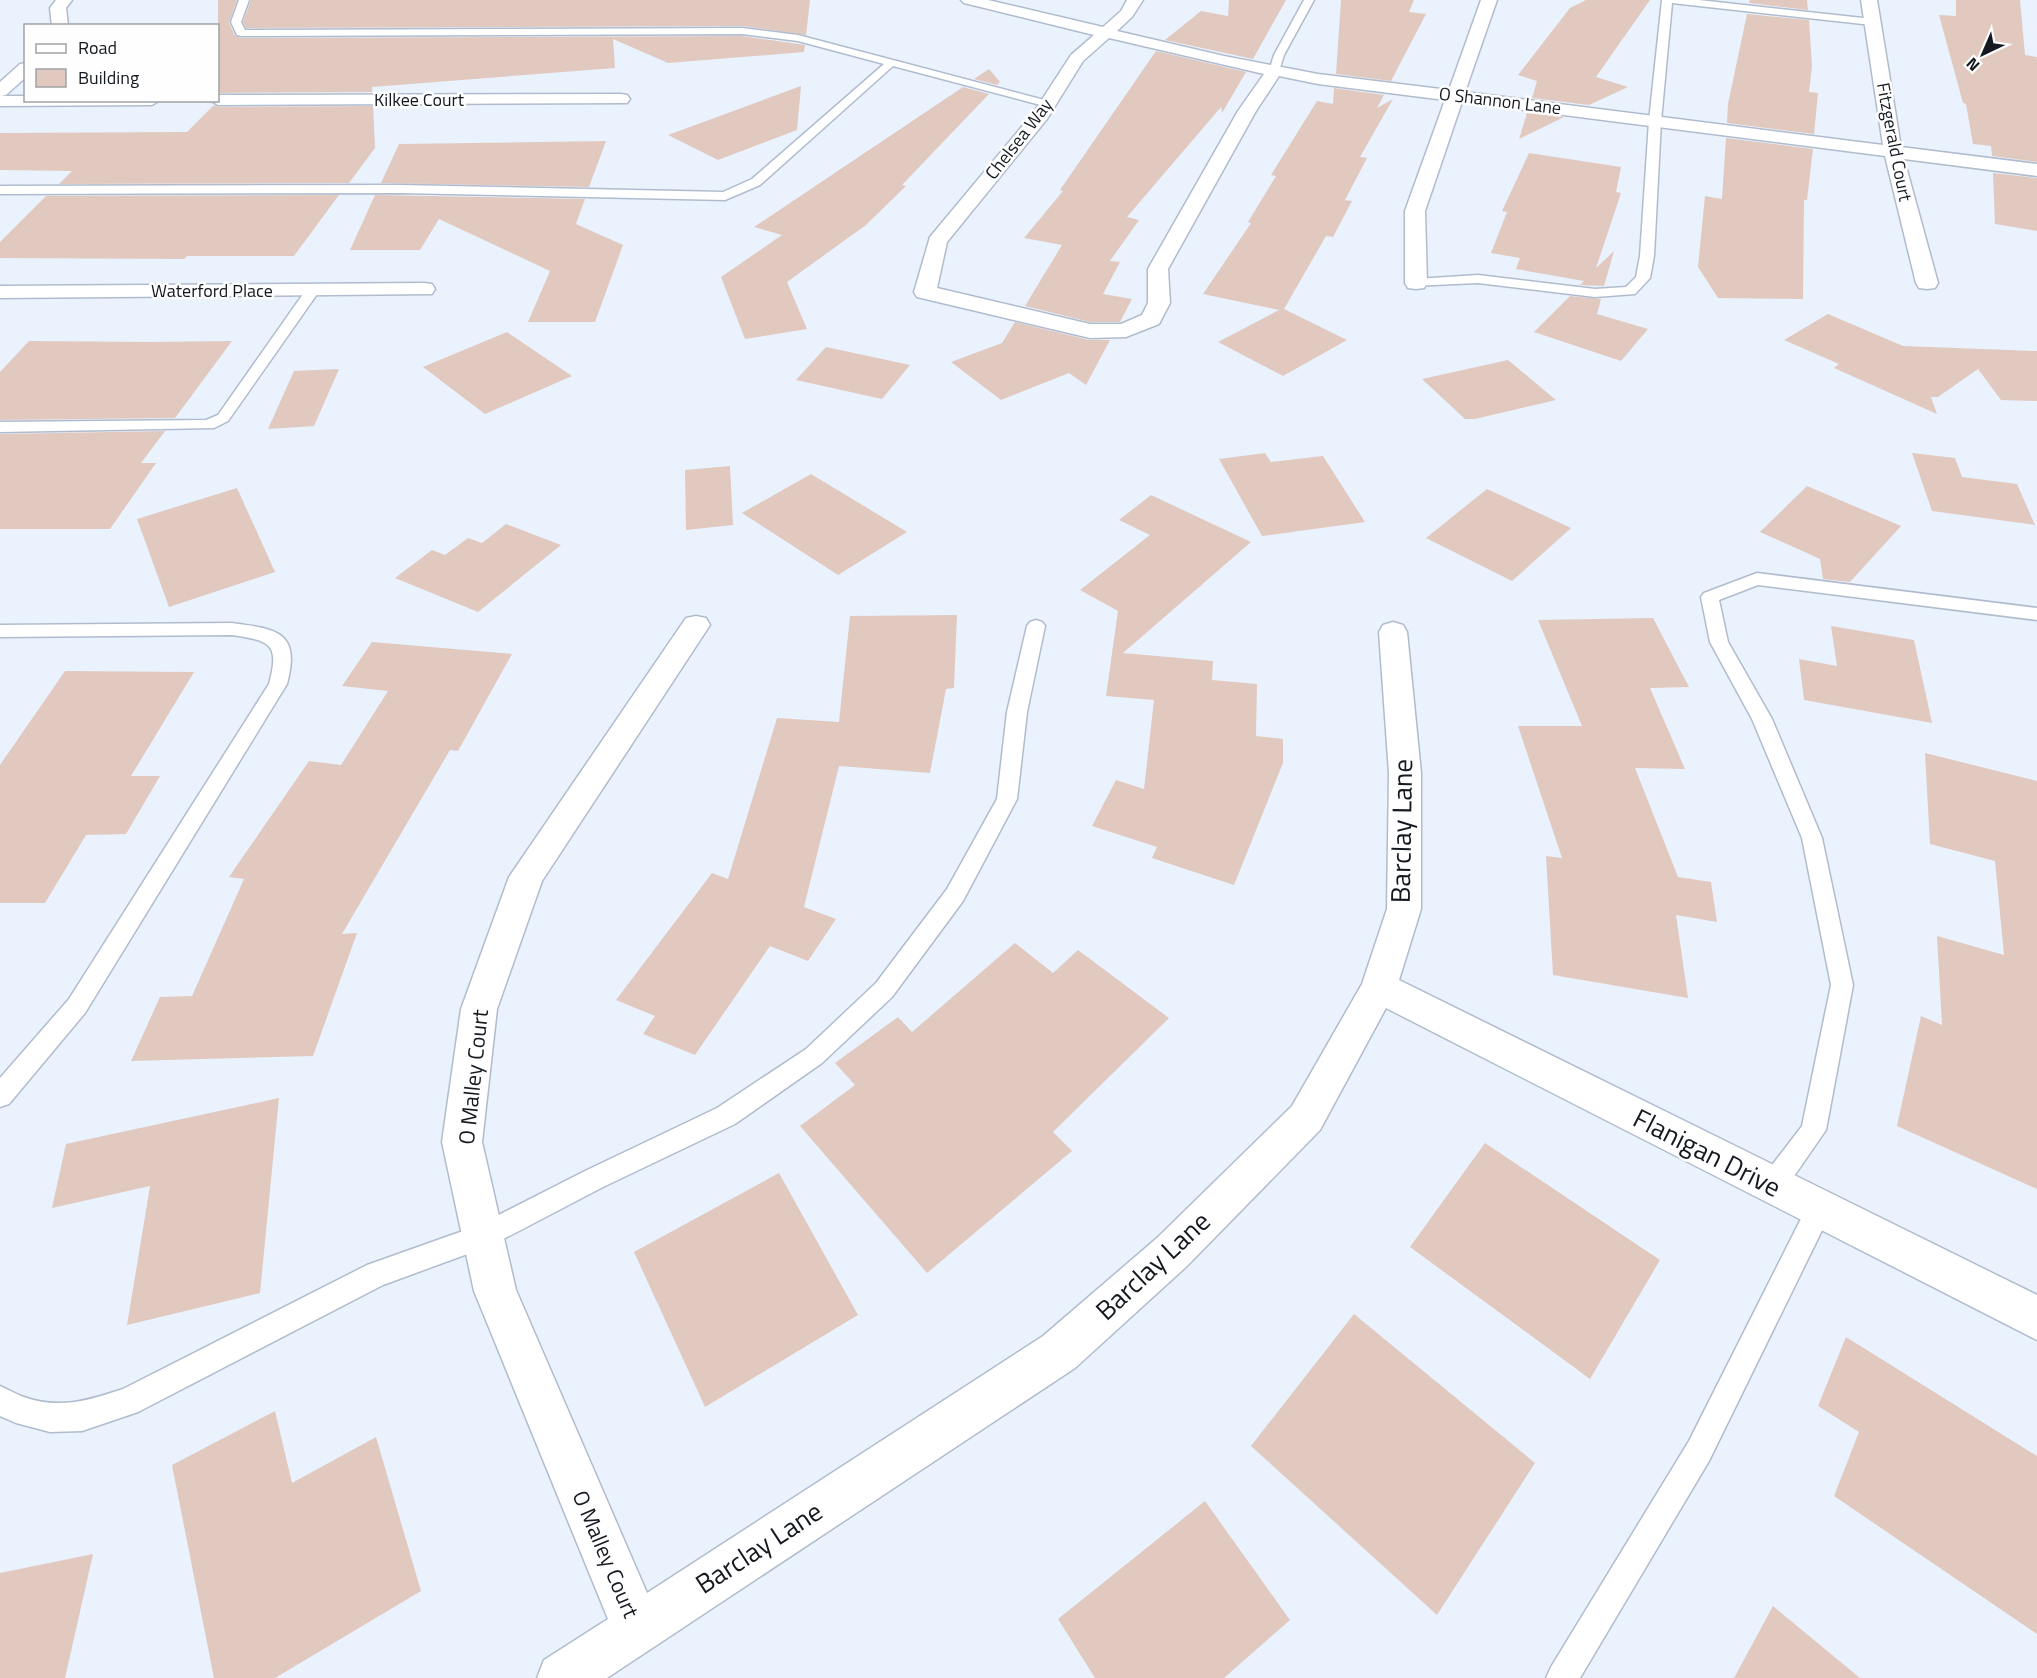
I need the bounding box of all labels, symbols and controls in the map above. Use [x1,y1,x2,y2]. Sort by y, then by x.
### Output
legend [24,24,219,102]
north arrow [1953,24,2013,84]
text: Road [78,34,117,61]
text: N [1960,52,1985,77]
text: Building [78,64,139,91]
street label: O Shannon Lane [1437,80,1563,121]
street label: Fitzgerald Court [1870,80,1919,204]
street label: Kilkee Court [374,86,465,113]
street label: Chelsea Way [978,92,1059,185]
street label: Waterford Place [151,277,273,304]
street label: Barclay Lane [1379,759,1422,903]
street label: O Malley Court [449,1007,497,1146]
street label: Flanigan Drive [1627,1097,1789,1207]
street label: Barclay Lane [1085,1201,1219,1329]
street label: O Malley Court [564,1485,648,1623]
street label: Barclay Lane [687,1490,830,1603]

